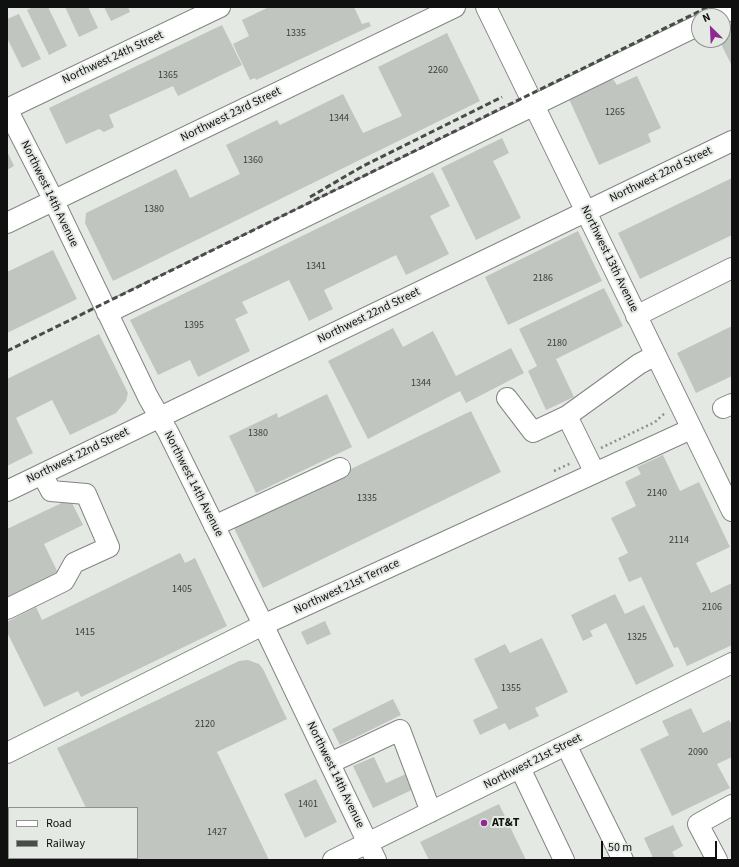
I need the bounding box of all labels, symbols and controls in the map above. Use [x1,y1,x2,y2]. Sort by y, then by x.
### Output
north arrow [691,8,731,48]
text: N [700,9,713,26]
street label: Northwest 24th Street [60,28,166,88]
house number: 1335 [286,28,306,40]
house number: 2260 [428,65,448,77]
house number: 1365 [158,70,178,82]
street label: Northwest 23rd Street [178,84,284,146]
house number: 1265 [605,107,625,119]
house number: 1344 [329,113,349,125]
street label: Northwest 14th Avenue [17,138,81,250]
street label: Northwest 22nd Street [607,144,715,206]
house number: 1360 [243,155,263,167]
street label: Northwest 13th Avenue [577,203,641,315]
house number: 1380 [144,204,164,216]
house number: 1341 [306,261,326,273]
house number: 2186 [533,273,553,285]
street label: Northwest 22nd Street [315,285,423,347]
house number: 1395 [184,320,204,332]
house number: 2180 [547,338,567,350]
house number: 1344 [411,378,431,390]
street label: Northwest 22nd Street [24,425,132,487]
house number: 1380 [248,428,268,440]
street label: Northwest 14th Avenue [160,429,226,539]
house number: 2140 [647,488,667,500]
house number: 1335 [357,493,377,505]
house number: 2114 [669,535,689,547]
street label: Northwest 21st Terrace [292,556,402,618]
house number: 1405 [172,584,192,596]
house number: 2106 [702,602,722,614]
house number: 1415 [75,627,95,639]
house number: 1325 [627,632,647,644]
house number: 1355 [501,683,521,695]
house number: 2120 [195,719,215,731]
street label: Northwest 14th Avenue [303,719,367,831]
street label: Northwest 21st Street [482,731,584,793]
house number: 2090 [688,747,708,759]
house number: 1401 [298,799,318,811]
legend [8,807,138,859]
text: Road [46,815,72,832]
place label: AT&T [492,816,519,830]
marker: AT&T [479,818,489,828]
house number: 1427 [207,827,227,839]
scale bar [603,833,719,859]
text: Railway [46,835,85,852]
text: 50 m [608,839,632,856]

